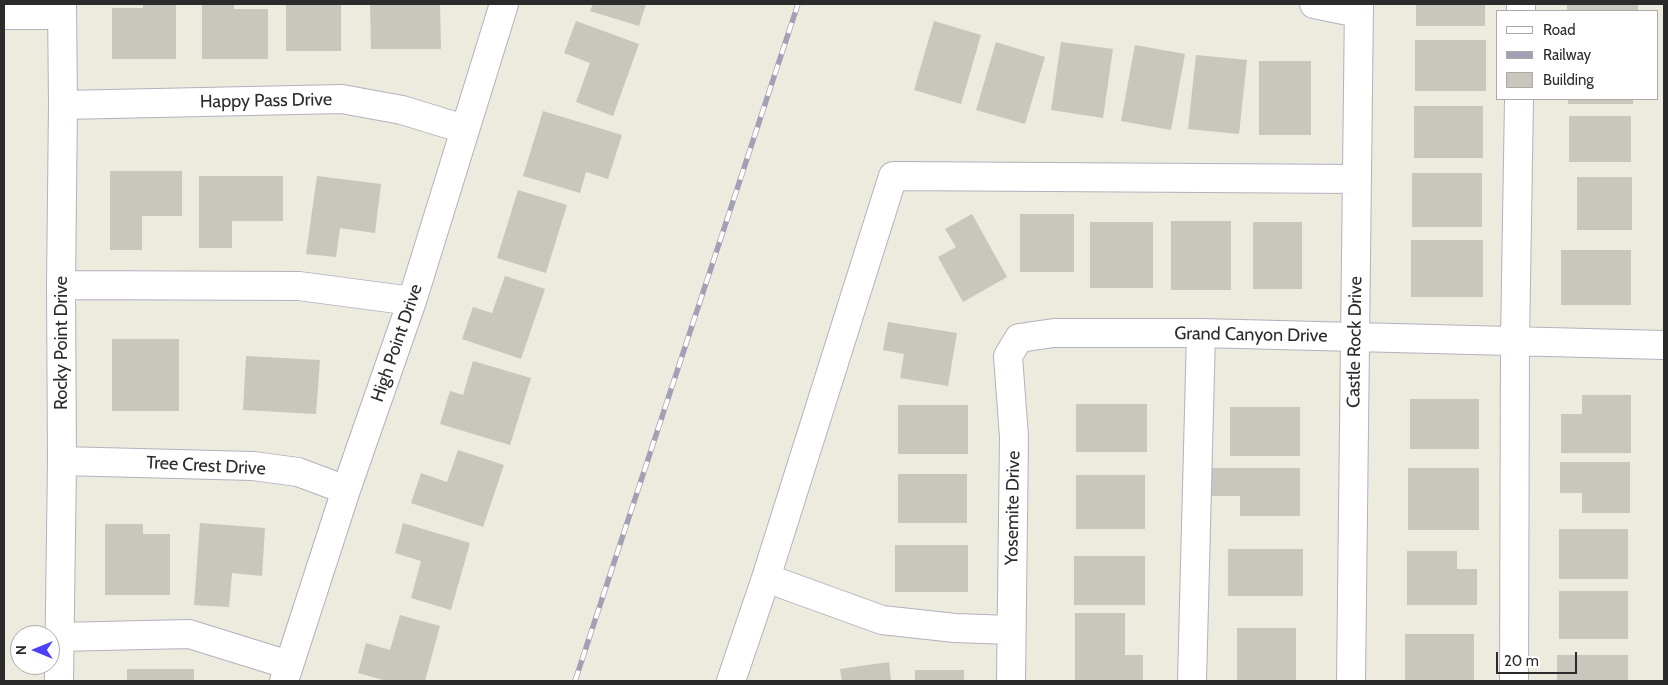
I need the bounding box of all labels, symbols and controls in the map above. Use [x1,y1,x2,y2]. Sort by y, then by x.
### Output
legend [1496,10,1658,100]
text: Road [1543,21,1576,39]
text: Railway [1543,46,1591,64]
text: Building [1543,71,1594,89]
street label: Happy Pass Drive [200,89,332,113]
street label: Rocky Point Drive [51,276,73,410]
street label: Castle Rock Drive [1343,276,1367,408]
street label: High Point Drive [367,281,427,405]
street label: Grand Canyon Drive [1174,323,1328,347]
street label: Yosemite Drive [1001,451,1025,565]
street label: Tree Crest Drive [146,452,266,480]
north arrow [10,625,60,675]
scale bar [1498,642,1579,674]
text: N [12,645,30,655]
text: 20 m [1504,652,1539,670]

